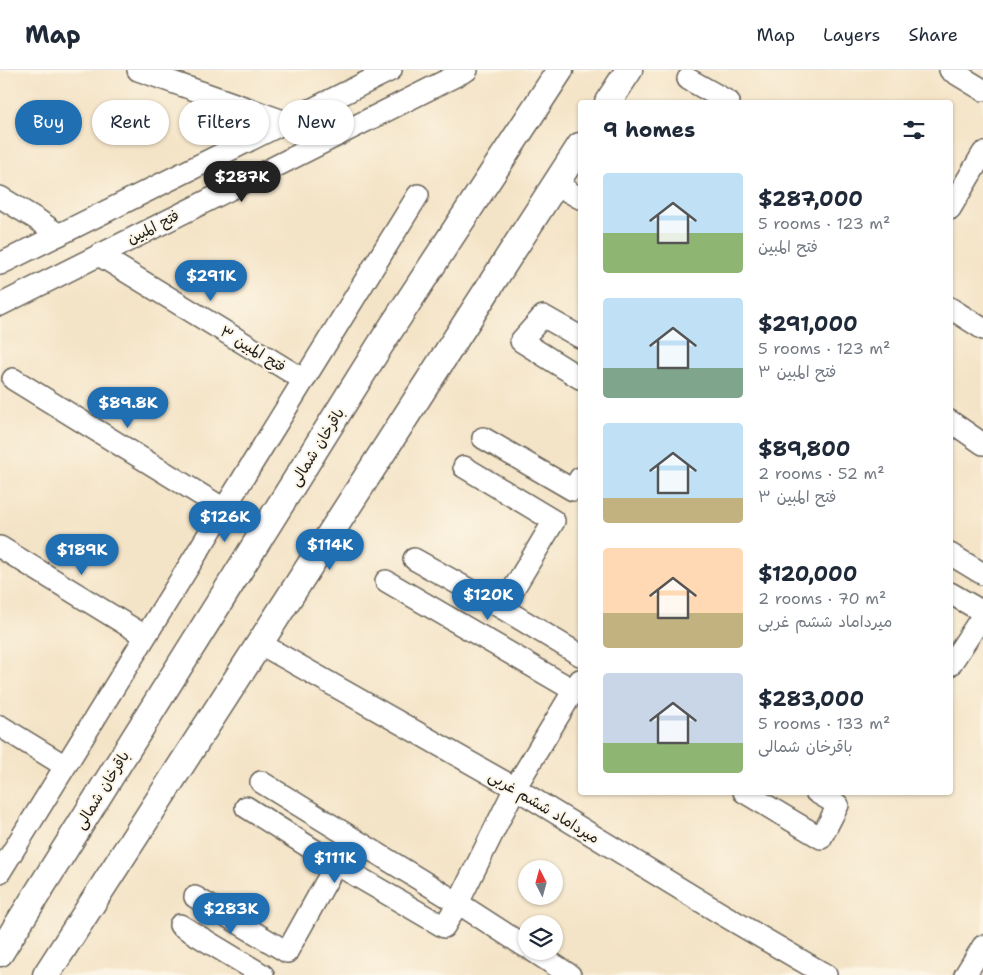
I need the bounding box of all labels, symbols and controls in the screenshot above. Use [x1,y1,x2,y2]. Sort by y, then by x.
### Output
text: Map [25,19,81,51]
text: Map [757,23,795,47]
text: Layers [823,23,880,47]
text: Share [908,23,958,47]
chip: Buy [15,100,82,145]
chip: Rent [92,100,169,145]
chip: Filters [179,100,269,145]
chip: New [279,100,354,145]
text: 9 homes [603,116,695,144]
icon: filters [900,116,928,144]
pin: $287K [207,160,277,203]
text: $287K [215,166,269,187]
text: $287,000 [758,185,863,213]
icon: home [643,193,703,253]
street label: فتح المبین [123,205,183,249]
text: 5 rooms · 123 m² [758,213,890,234]
text: فتح المبین [758,236,818,257]
pin: $291K [176,260,246,302]
text: $291K [186,265,236,286]
text: $291,000 [758,310,858,338]
icon: home [643,318,703,378]
street label: فتح المبین ۳ [216,322,290,376]
text: 5 rooms · 123 m² [758,338,890,359]
text: فتح المبین ۳ [758,361,836,382]
pin: $89.8K [87,386,169,429]
text: $89.8K [98,392,158,413]
street label: باقرخان شمالی [285,404,349,490]
text: $89,800 [758,435,851,463]
icon: home [643,443,703,503]
text: 2 rooms · 52 m² [758,463,885,484]
text: فتح المبین ۳ [758,486,836,507]
pin: $126K [190,500,260,543]
text: $126K [200,506,250,527]
pin: $114K [295,528,365,571]
pin: $189K [47,534,117,576]
text: $114K [307,534,353,555]
text: $189K [57,539,107,560]
text: $120,000 [758,560,857,588]
icon: home [643,568,703,628]
pin: $120K [453,578,523,621]
text: $120K [463,584,513,605]
text: 2 rooms · 70 m² [758,588,886,609]
text: میرداماد ششم غربی [758,611,892,632]
text: $283,000 [758,685,864,713]
icon: home [643,693,703,753]
text: 5 rooms · 133 m² [758,713,890,734]
text: باقرخان شمالی [758,736,853,757]
street label: باقرخان شمالی [70,747,134,833]
street label: میرداماد ششم غربی [484,766,603,850]
pin: $111K [300,842,370,884]
text: $111K [314,847,356,868]
north arrow [518,860,562,905]
map controls [518,860,563,960]
pin: $283K [196,892,266,935]
text: $283K [204,898,258,919]
button: layers [518,915,563,960]

